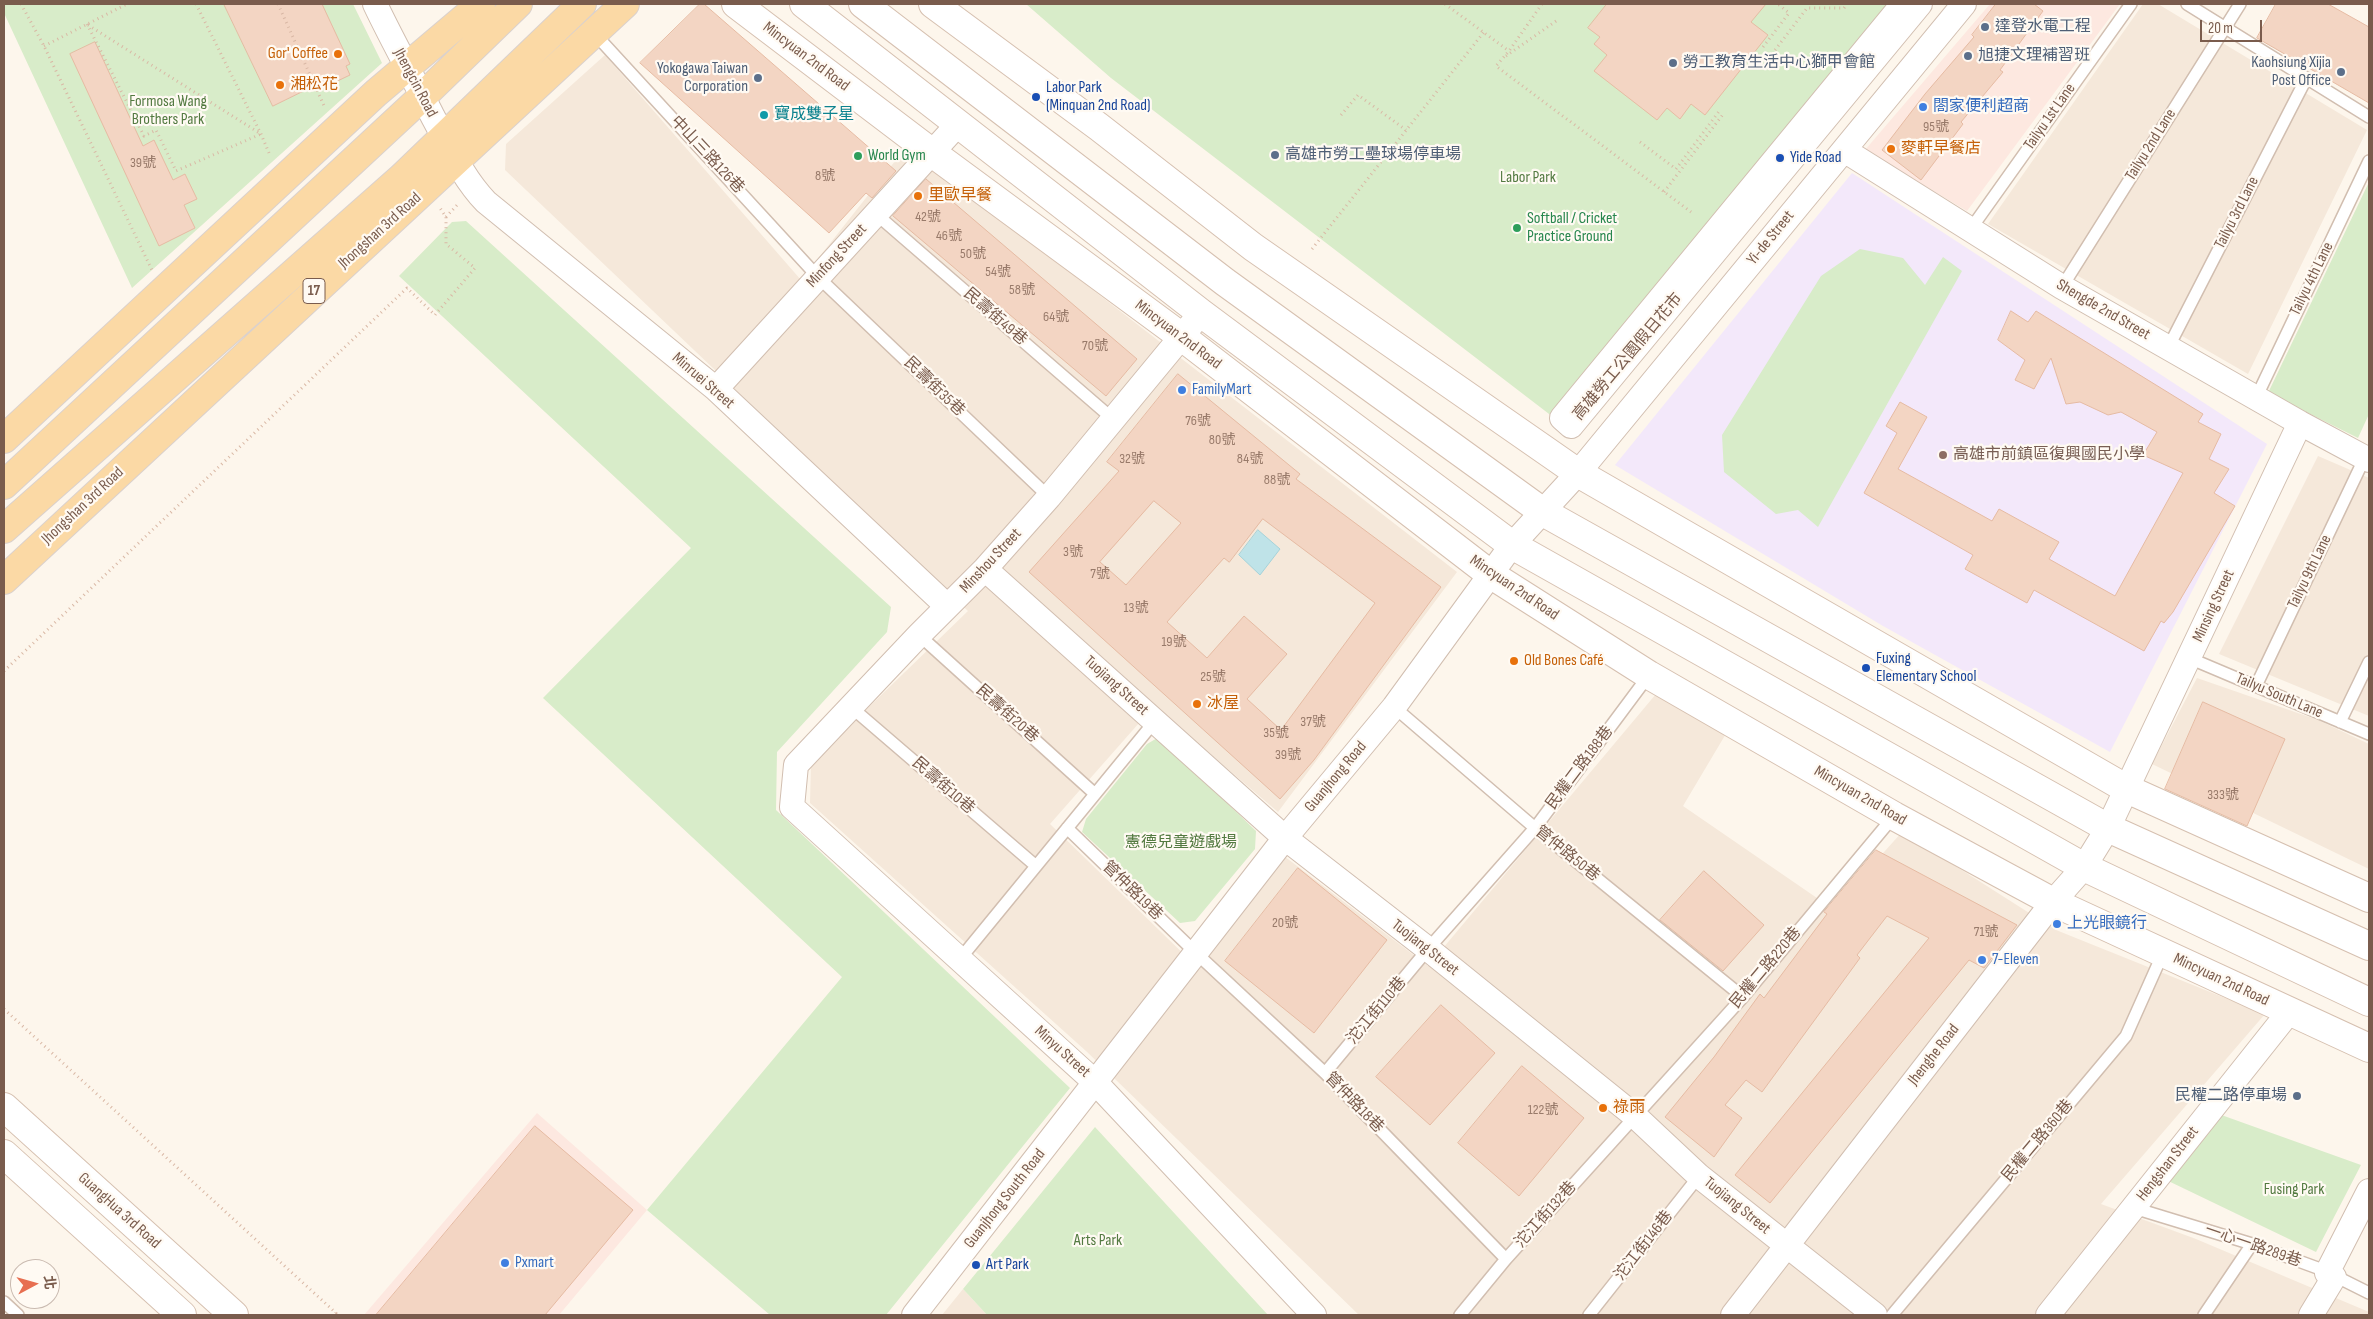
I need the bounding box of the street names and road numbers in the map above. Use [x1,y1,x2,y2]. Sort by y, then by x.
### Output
street label: Mincyuan 2nd Road [759,18,853,96]
street label: Jhengcin Road [389,45,441,121]
street label: Tailyu 1st Lane [2020,80,2080,154]
street label: Tailyu 2nd Lane [2121,106,2181,184]
street label: 中山三路126巷 [666,112,748,198]
street label: Tailyu 3rd Lane [2211,174,2263,252]
street label: Jhongshan 3rd Road [335,189,425,273]
street label: Yi-de Street [1743,207,1799,269]
street label: Minfong Street [803,220,871,292]
street label: Tailyu 4th Lane [2286,239,2338,319]
street label: Shengde 2nd Street [2053,275,2153,345]
road number: 17 [303,278,325,304]
street label: 民壽街49巷 [959,284,1031,350]
street label: 高雄勞工公園假日花市 [1569,290,1687,424]
street label: Mincyuan 2nd Road [1131,296,1225,374]
street label: Minruei Street [668,349,738,413]
street label: 民壽街35巷 [900,353,968,421]
street label: Jhongshan 3rd Road [38,463,128,549]
street label: Minshou Street [956,525,1026,597]
street label: Tailyu 9th Lane [2284,532,2336,612]
street label: Mincyuan 2nd Road [1466,551,1562,625]
street label: Minsing Street [2189,567,2239,645]
street label: Tuojiang Street [1080,652,1152,720]
street label: Tailyu South Lane [2233,669,2325,723]
street label: 民壽街20巷 [972,681,1042,747]
street label: 民權二路188巷 [1542,722,1618,814]
street label: Guanjhong Road [1301,738,1371,816]
street label: 民壽街10巷 [908,754,978,818]
street label: Mincyuan 2nd Road [1810,762,1910,830]
street label: 管仲路50巷 [1531,822,1603,886]
street label: 管仲路19巷 [1098,857,1166,925]
street label: Tuojiang Street [1387,916,1463,980]
street label: 民權二路220巷 [1726,923,1806,1013]
street label: Mincyuan 2nd Road [2170,949,2272,1011]
street label: 沱江街110巷 [1343,973,1411,1049]
street label: Jhenghe Road [1904,1021,1964,1089]
street label: Minyu Street [1030,1022,1094,1082]
street label: 管仲路18巷 [1320,1069,1388,1137]
street label: 民權二路360巷 [1998,1096,2078,1186]
street label: Hengshan Street [2133,1123,2203,1205]
street label: Guanjhong South Road [960,1145,1050,1253]
street label: GuangHua 3rd Road [74,1169,164,1253]
street label: Tuojiang Street [1700,1173,1774,1239]
street label: 沱江街132巷 [1511,1178,1581,1252]
street label: 沱江街146巷 [1611,1207,1677,1285]
street label: 一心一路289巷 [2202,1221,2304,1271]

